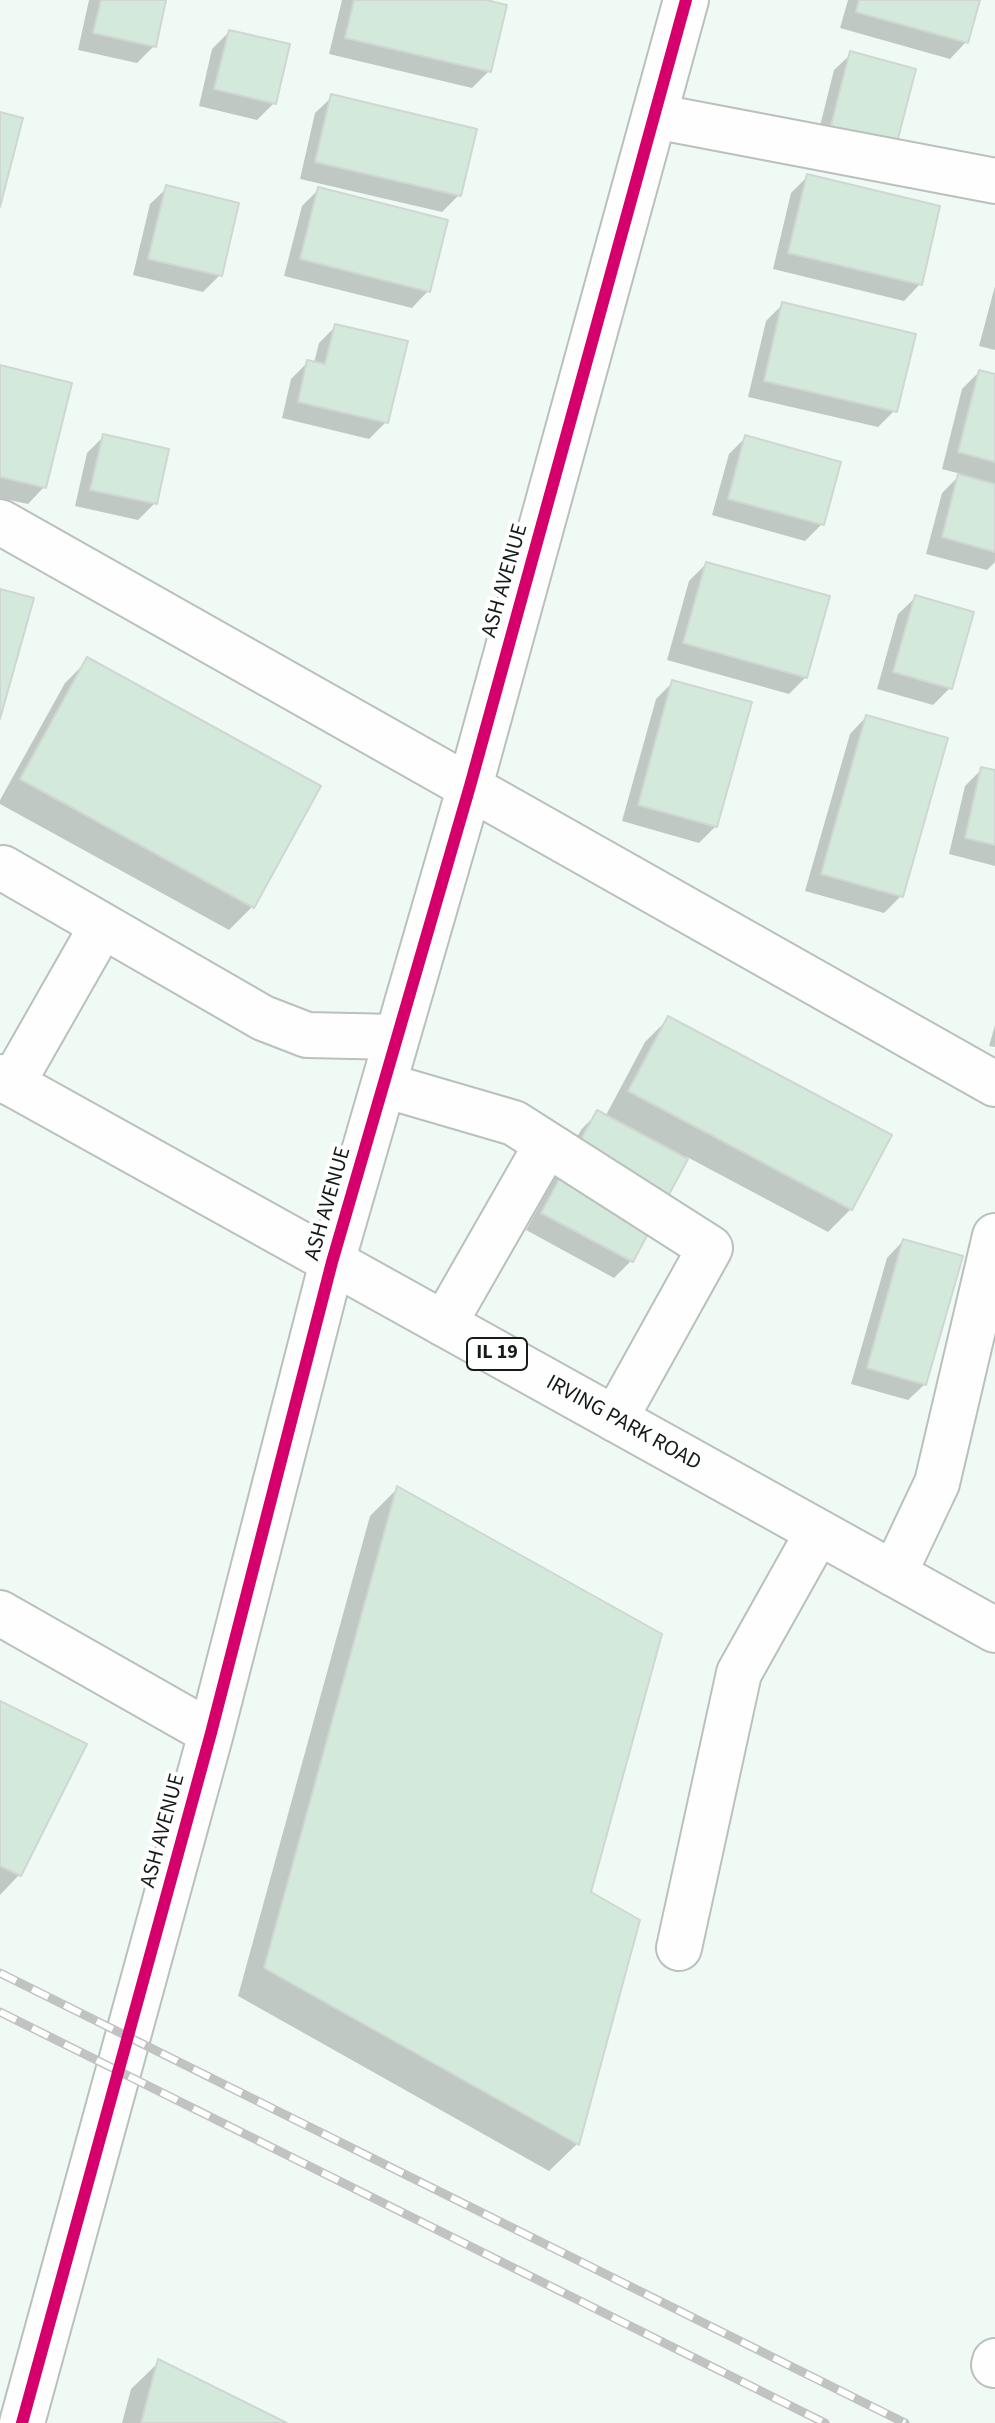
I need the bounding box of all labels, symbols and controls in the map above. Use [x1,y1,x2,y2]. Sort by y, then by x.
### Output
street label: ASH AVENUE [477,521,535,641]
street label: ASH AVENUE [300,1144,358,1264]
road number: IL 19 [467,1338,527,1370]
street label: IRVING PARK ROAD [541,1370,705,1478]
street label: ASH AVENUE [136,1771,192,1891]

